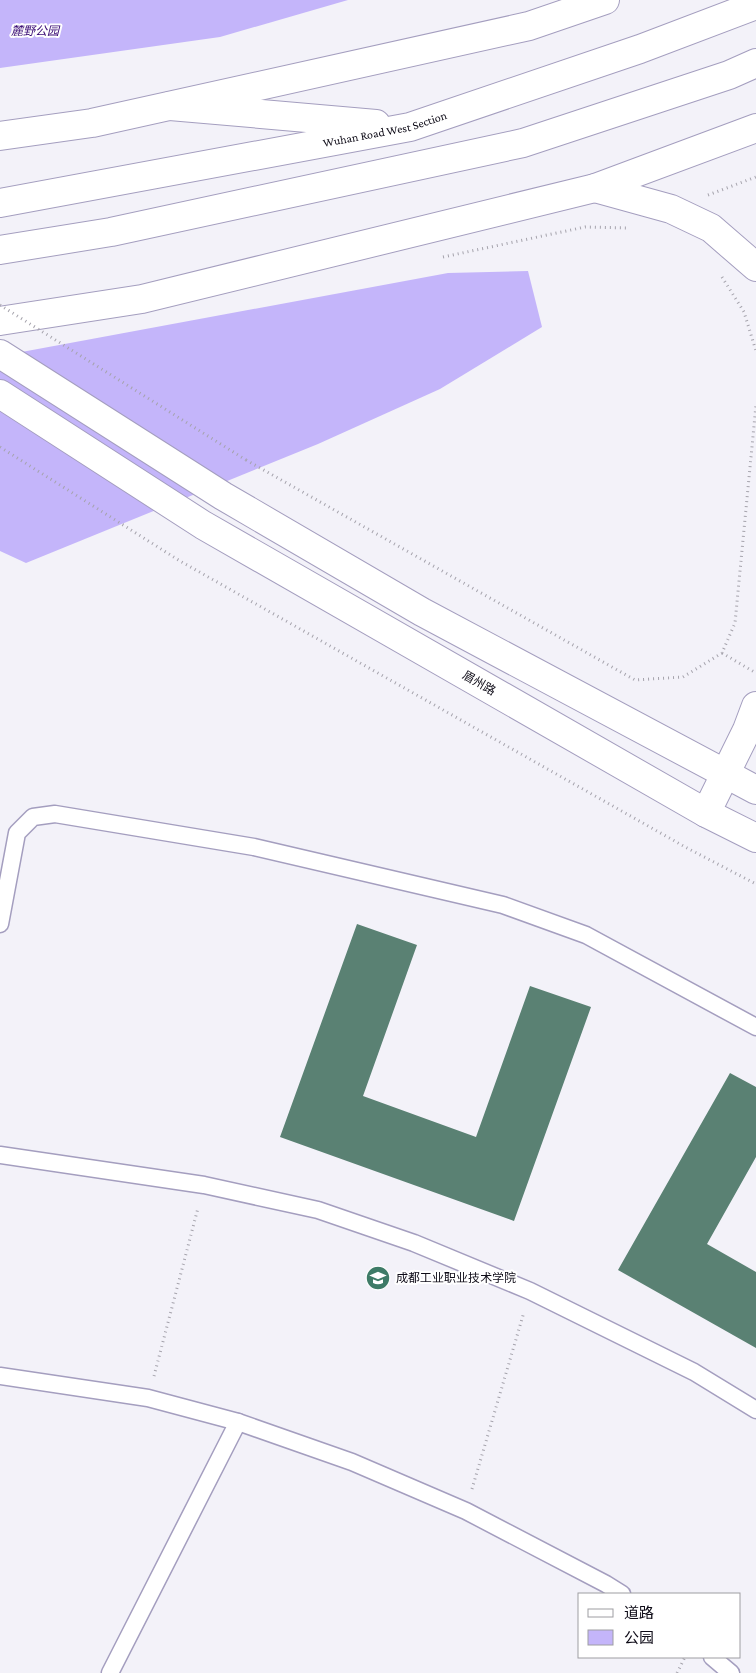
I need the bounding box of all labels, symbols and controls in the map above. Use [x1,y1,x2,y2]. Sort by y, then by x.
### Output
park label: 麓野公园 [11,24,61,38]
street label: Wuhan Road West Section [322,108,449,150]
street label: 眉州路 [460,668,498,698]
school or university icon: 成都工业职业技术学院 [365,1265,391,1291]
place label: 成都工业职业技术学院 [396,1271,516,1285]
legend [578,1593,741,1658]
text: 道路 [624,1605,654,1621]
text: 公园 [624,1630,654,1646]

